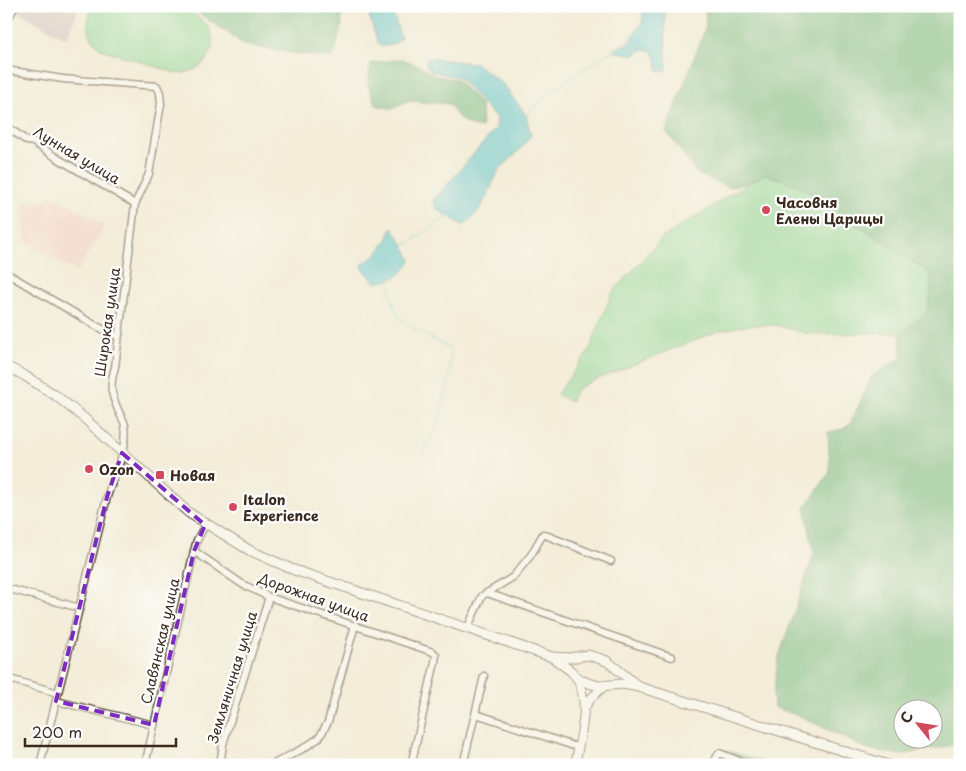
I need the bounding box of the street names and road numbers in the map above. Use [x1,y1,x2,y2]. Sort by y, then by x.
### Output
street label: Лунная улица [30,121,124,189]
street label: Широкая улица [89,266,125,378]
street label: Дорожная улица [255,567,372,627]
street label: Славянская улица [135,576,185,706]
street label: Земляничная улица [202,608,262,746]

